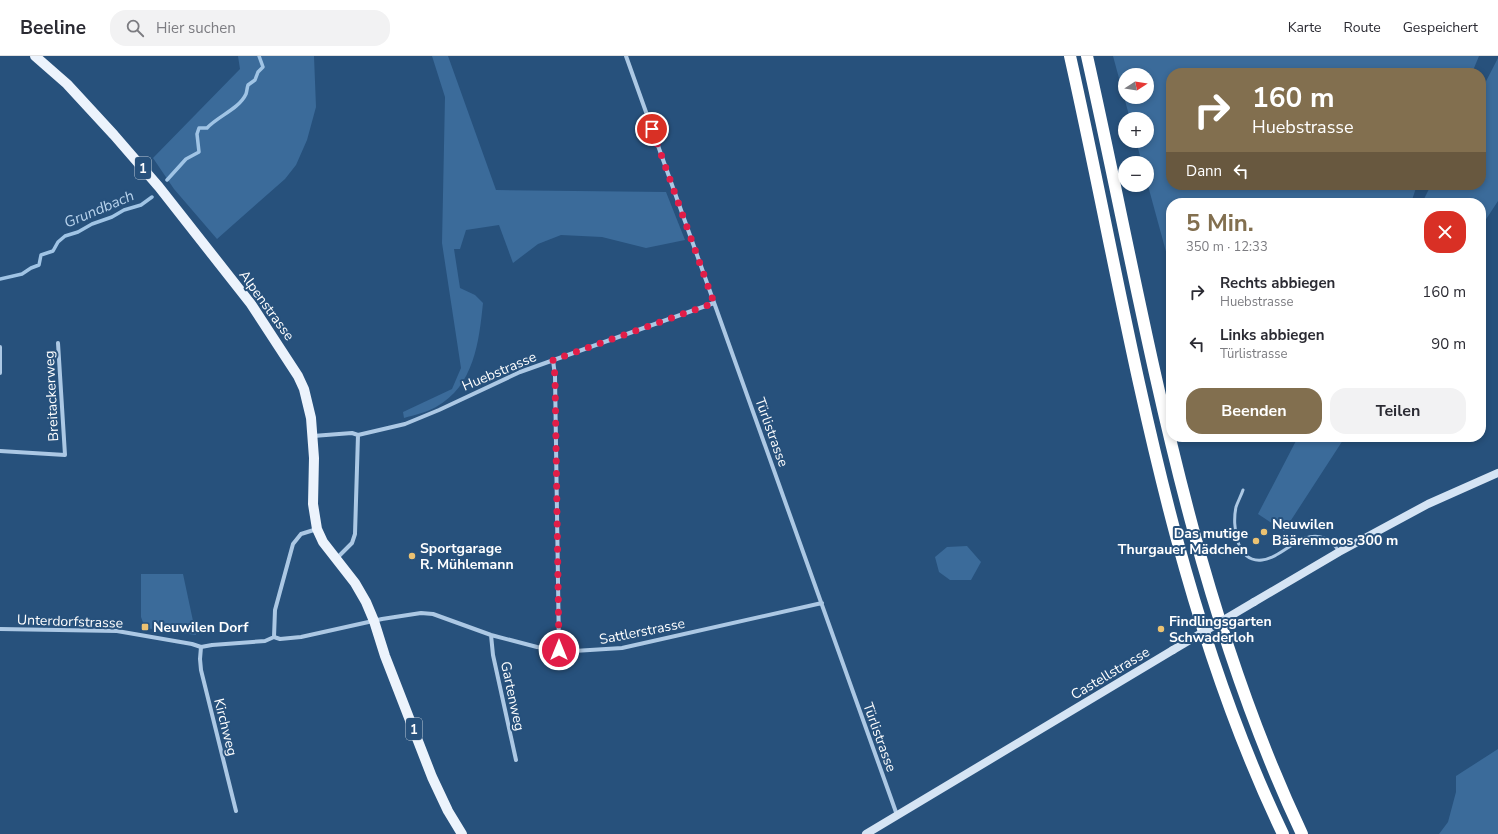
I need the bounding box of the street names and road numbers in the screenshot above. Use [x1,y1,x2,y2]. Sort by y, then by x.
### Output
road number: 1 [135,157,151,179]
street label: Alpenstrasse [235,266,299,344]
street label: Huebstrasse [459,347,539,396]
street label: Breitackerweg [40,350,63,442]
street label: Türlistrasse [750,395,793,469]
street label: Unterdorfstrasse [17,610,123,633]
street label: Sattlerstrasse [598,614,687,649]
street label: Castellstrasse [1067,642,1153,704]
street label: Gartenweg [496,660,529,733]
street label: Kirchweg [209,696,242,758]
street label: Türlistrasse [858,700,901,774]
road number: 1 [406,718,422,740]

